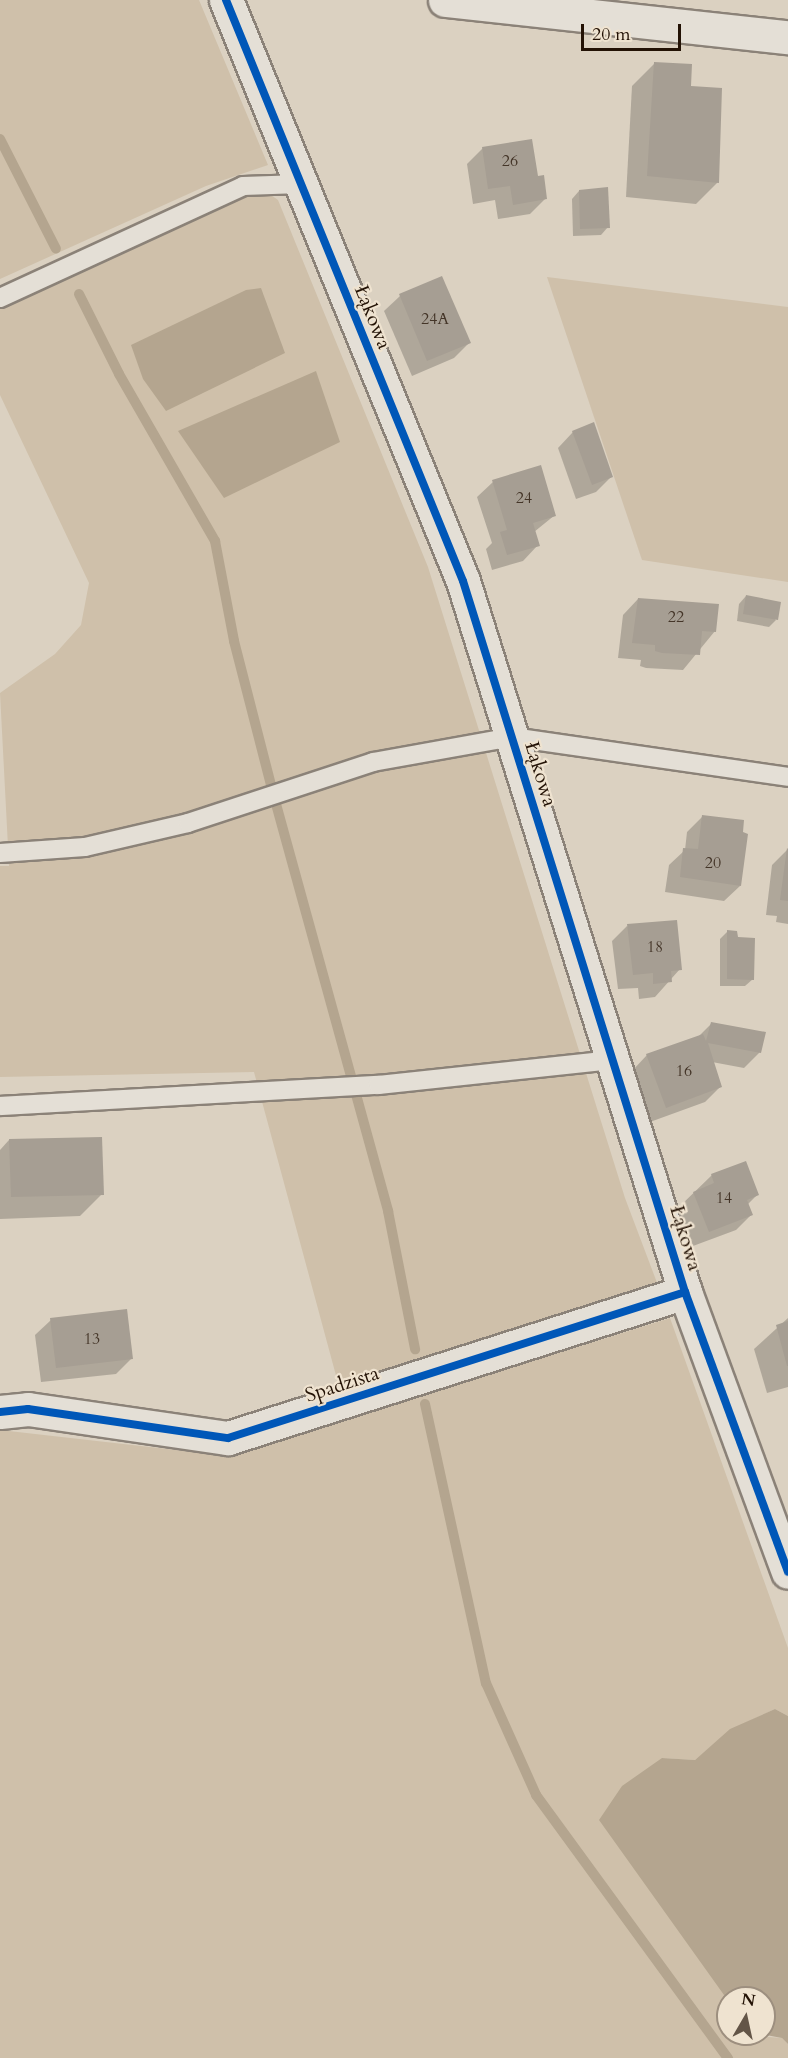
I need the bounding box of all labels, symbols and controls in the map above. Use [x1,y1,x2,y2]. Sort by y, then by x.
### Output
scale bar [584,12,684,50]
text: 20 m [592,22,631,47]
house number: 26 [502,151,518,171]
street label: Łąkowa [349,282,397,352]
house number: 24A [421,309,449,329]
house number: 24 [516,488,532,508]
house number: 22 [668,607,684,627]
street label: Łąkowa [520,739,562,809]
house number: 20 [705,853,721,873]
house number: 18 [647,937,663,957]
house number: 16 [676,1061,692,1081]
house number: 14 [716,1188,732,1208]
street label: Łąkowa [665,1203,707,1273]
house number: 13 [84,1329,100,1349]
street label: Spadzista [302,1361,382,1407]
north arrow [716,1986,776,2046]
text: N [740,1988,757,2012]

